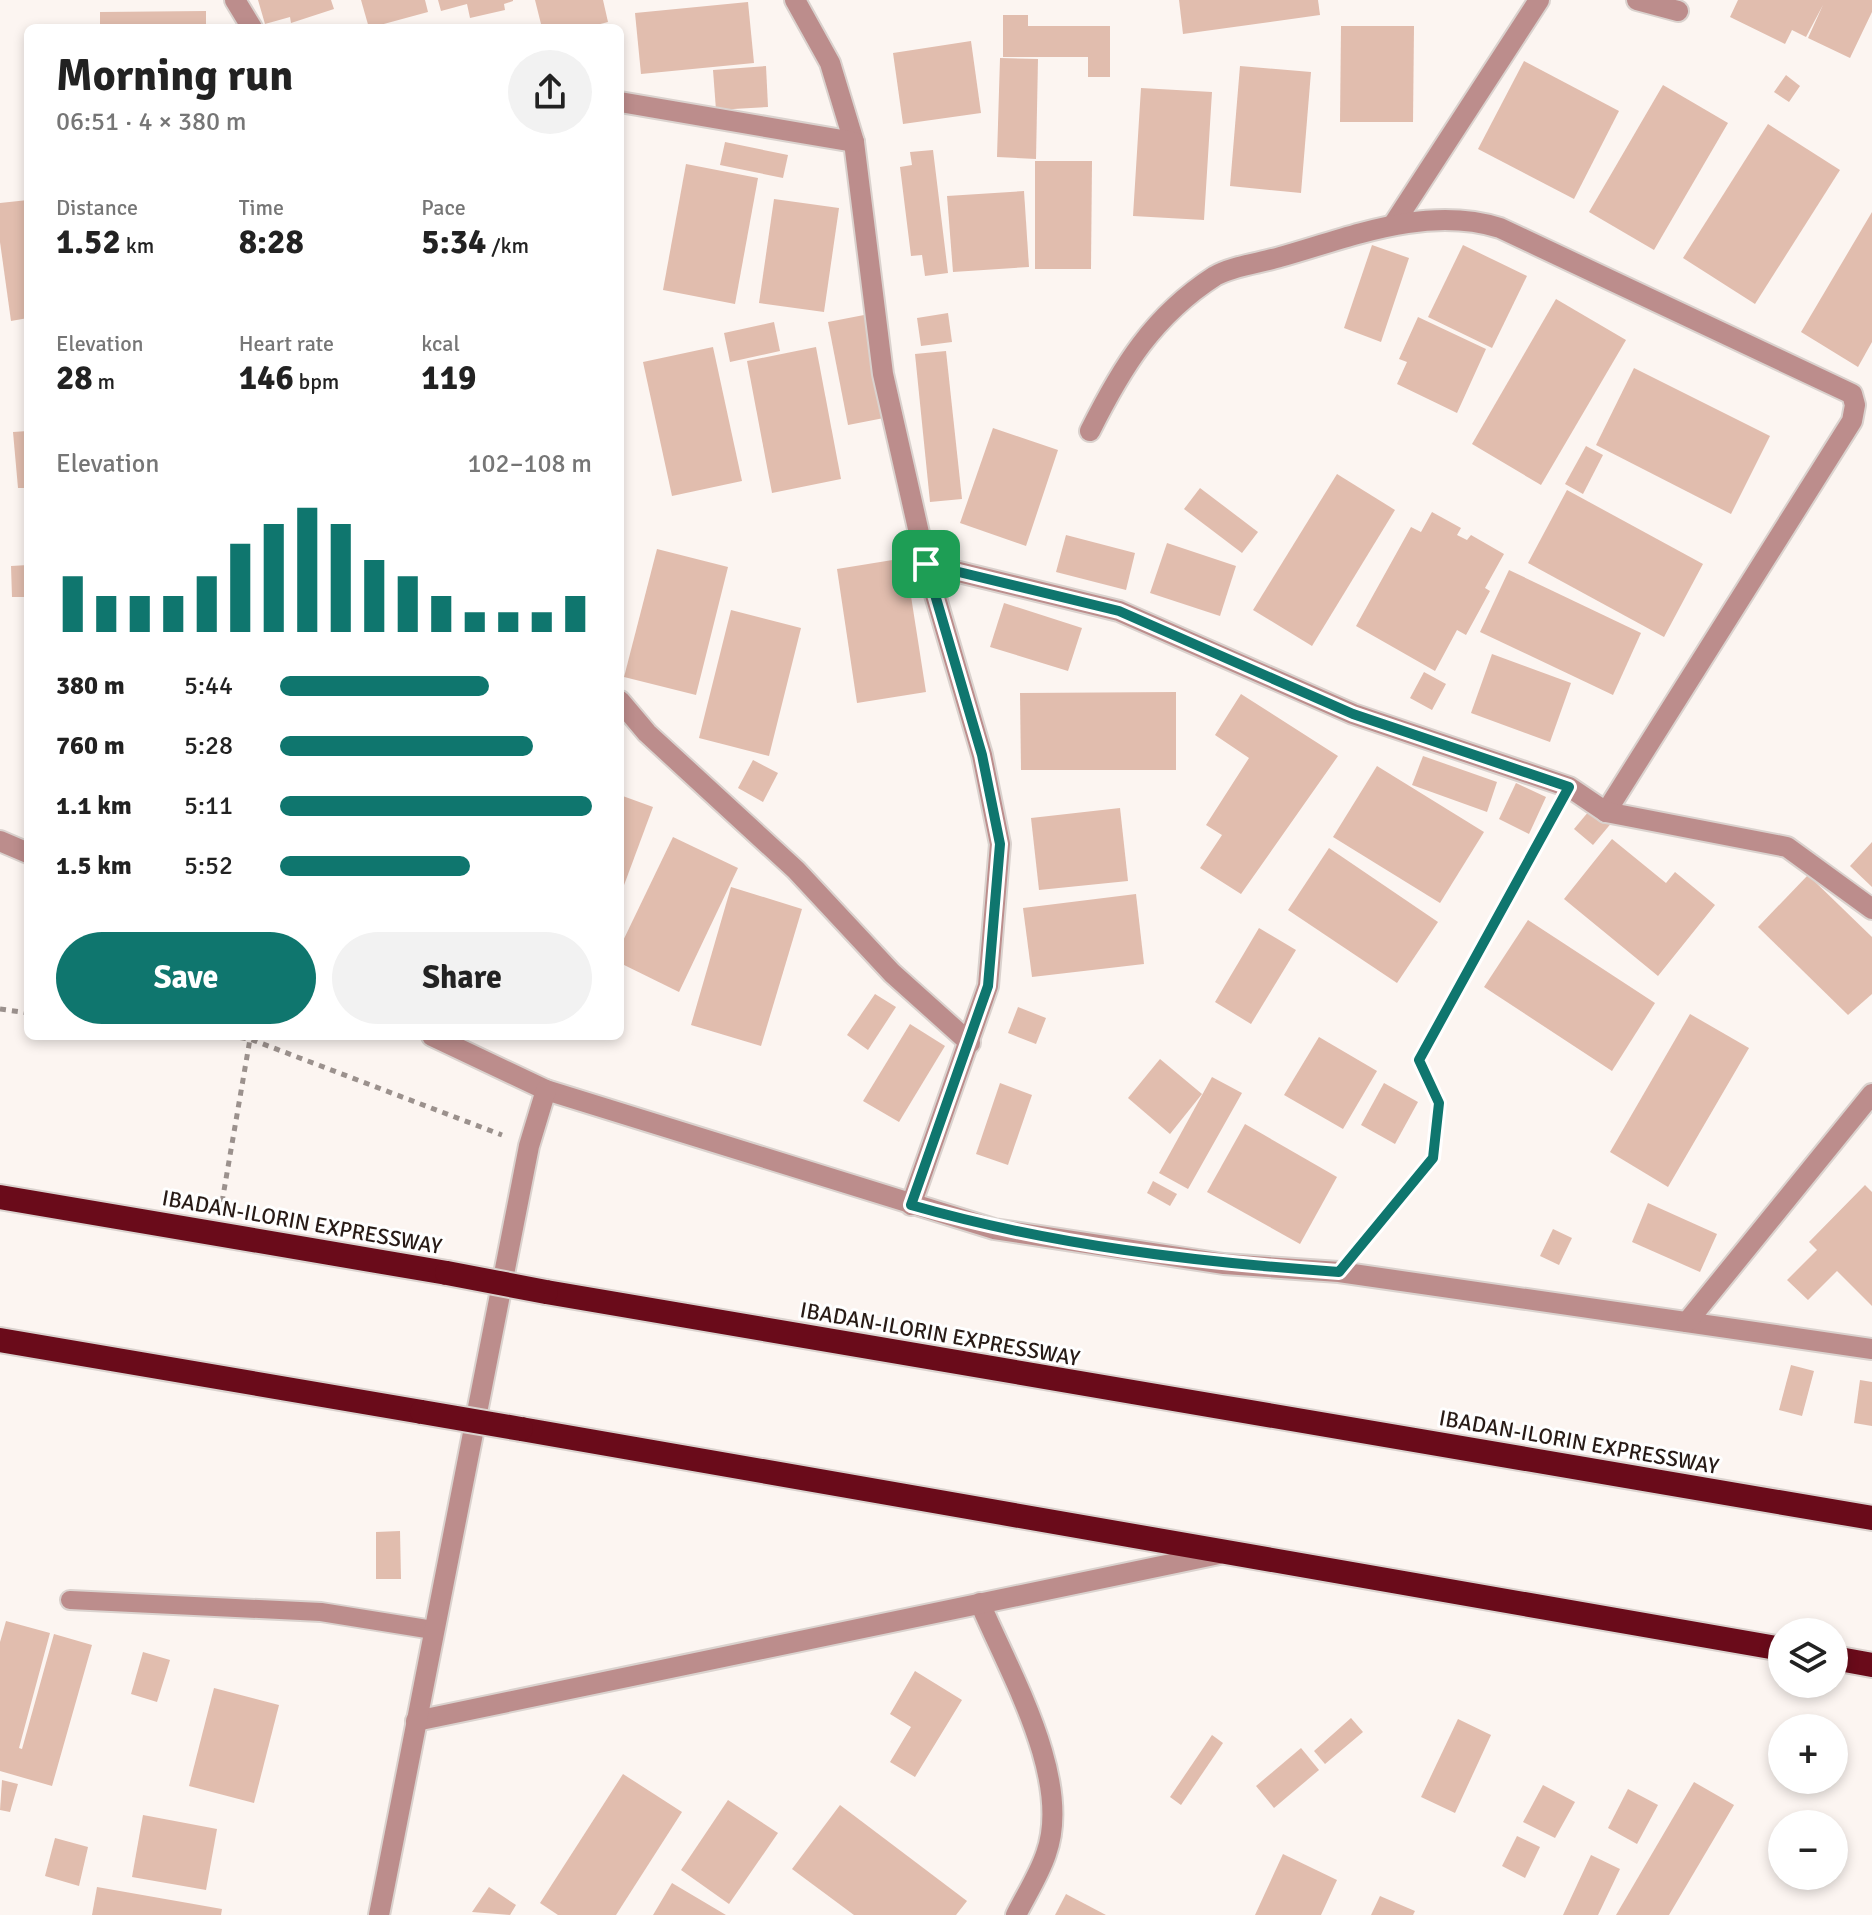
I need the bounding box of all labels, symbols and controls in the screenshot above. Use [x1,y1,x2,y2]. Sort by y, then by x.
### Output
text: Morning run [56,49,293,103]
button: share [508,50,592,134]
text: 06:51 · 4 × 380 m [56,106,247,138]
text: Distance [56,194,138,221]
text: Time [239,194,284,221]
text: Pace [421,194,466,221]
text: 1.52 [56,221,121,263]
text: 8:28 [239,221,304,263]
text: 5:34 [421,221,486,263]
text: km [121,232,154,259]
text: /km [486,232,529,259]
text: Elevation [56,330,144,357]
text: Heart rate [239,330,334,357]
text: kcal [421,330,460,357]
text: 28 [56,357,93,399]
text: 146 [239,357,294,399]
text: 119 [421,357,476,399]
text: m [93,368,115,395]
text: bpm [294,368,339,395]
text: Elevation [56,448,160,480]
text: 102–108 m [468,448,592,480]
pin [892,530,960,598]
icon: arrive [904,542,948,586]
text: 380 m [56,670,125,702]
text: 5:44 [184,670,233,702]
text: 760 m [56,730,125,762]
text: 5:28 [184,730,233,762]
text: 1.1 km [56,790,132,822]
text: 5:11 [184,790,233,822]
text: 1.5 km [56,850,132,882]
text: 5:52 [184,850,233,882]
button: Save [56,932,316,1024]
button: Share [332,932,592,1024]
street label: IBADAN-ILORIN EXPRESSWAY [160,1184,444,1260]
street label: IBADAN-ILORIN EXPRESSWAY [798,1296,1082,1372]
street label: IBADAN-ILORIN EXPRESSWAY [1437,1404,1721,1480]
map controls [1768,1618,1848,1890]
button: layers [1768,1618,1848,1698]
button: + [1768,1714,1848,1794]
button: − [1768,1810,1848,1890]

